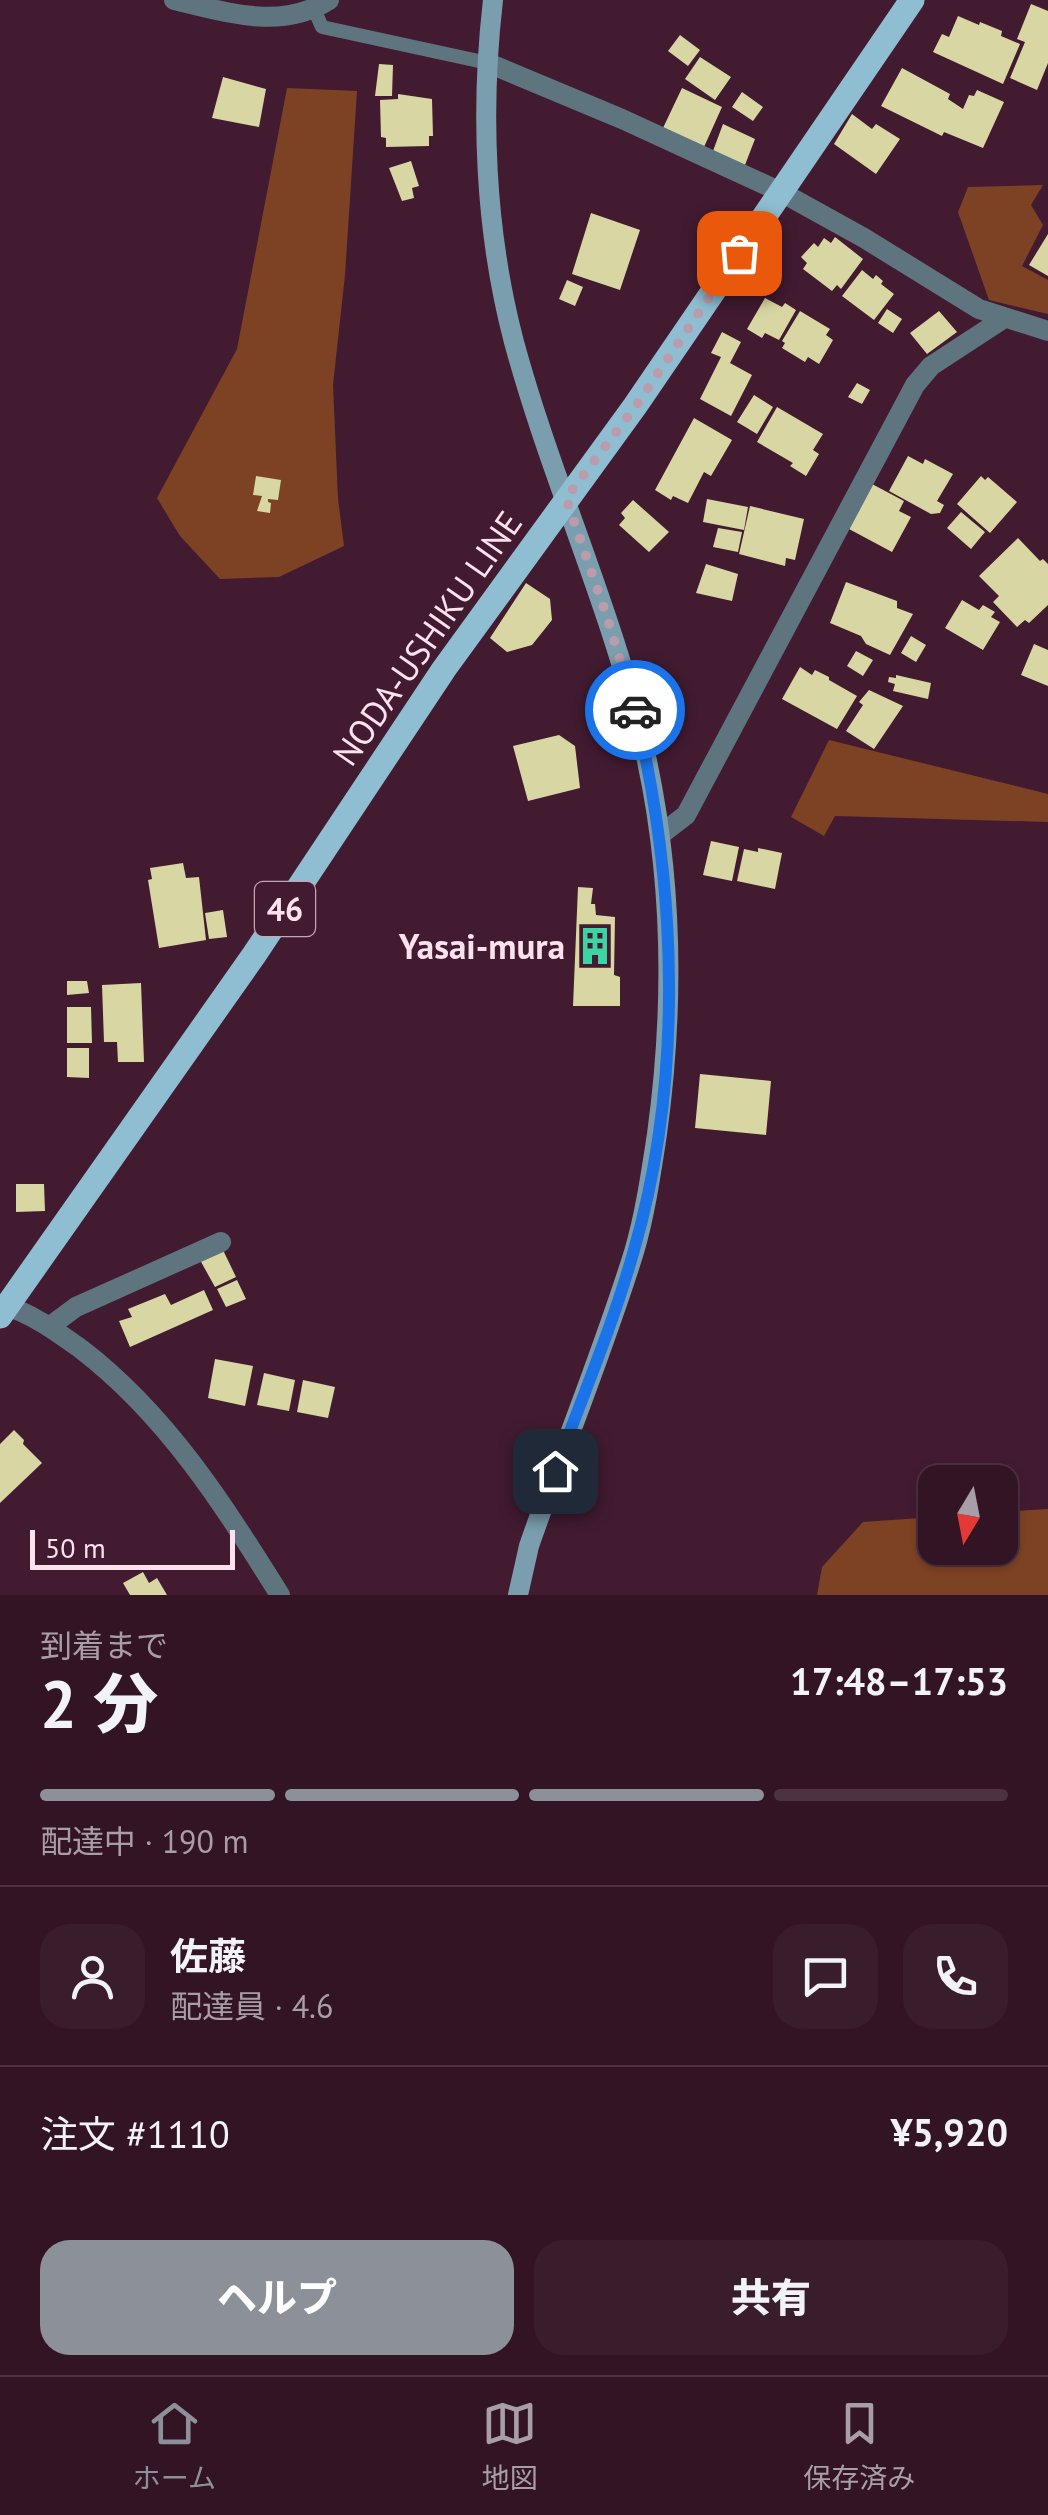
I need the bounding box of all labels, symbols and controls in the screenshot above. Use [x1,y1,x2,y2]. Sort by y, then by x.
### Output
pin [697,211,782,296]
icon: bag [712,226,767,281]
street label: NODA-USHIKU LINE [322,502,532,774]
courier [585,660,685,760]
icon: car [608,683,663,738]
road number: 46 [255,882,315,936]
place label: Yasai-mura [398,923,565,969]
building icon: Yasai-mura [574,925,616,967]
pin [513,1429,598,1514]
icon: home [528,1444,583,1499]
north arrow [918,1465,1018,1565]
map controls [918,1465,1018,1565]
scale bar [30,1525,235,1570]
text: 50 m [45,1529,106,1566]
text: 到着まで [40,1624,168,1666]
text: 17:48–17:53 [790,1656,1008,1705]
text: 2 分 [40,1661,158,1745]
text: 配達中 · 190 m [40,1820,248,1862]
button: person [40,1924,145,2029]
button: chat [773,1924,878,2029]
button: phone [903,1924,1008,2029]
text: 佐藤 [170,1931,246,1980]
text: 配達員 · 4.6 [170,1985,333,2027]
text: ¥5,920 [891,2107,1008,2156]
text: 注文 #1110 [40,2109,230,2158]
button: ヘルプ [40,2240,514,2355]
button: 共有 [534,2240,1008,2355]
tab: ホーム [133,2396,216,2496]
tab: 地図 [482,2396,538,2496]
tab: 保存済み [803,2396,915,2496]

